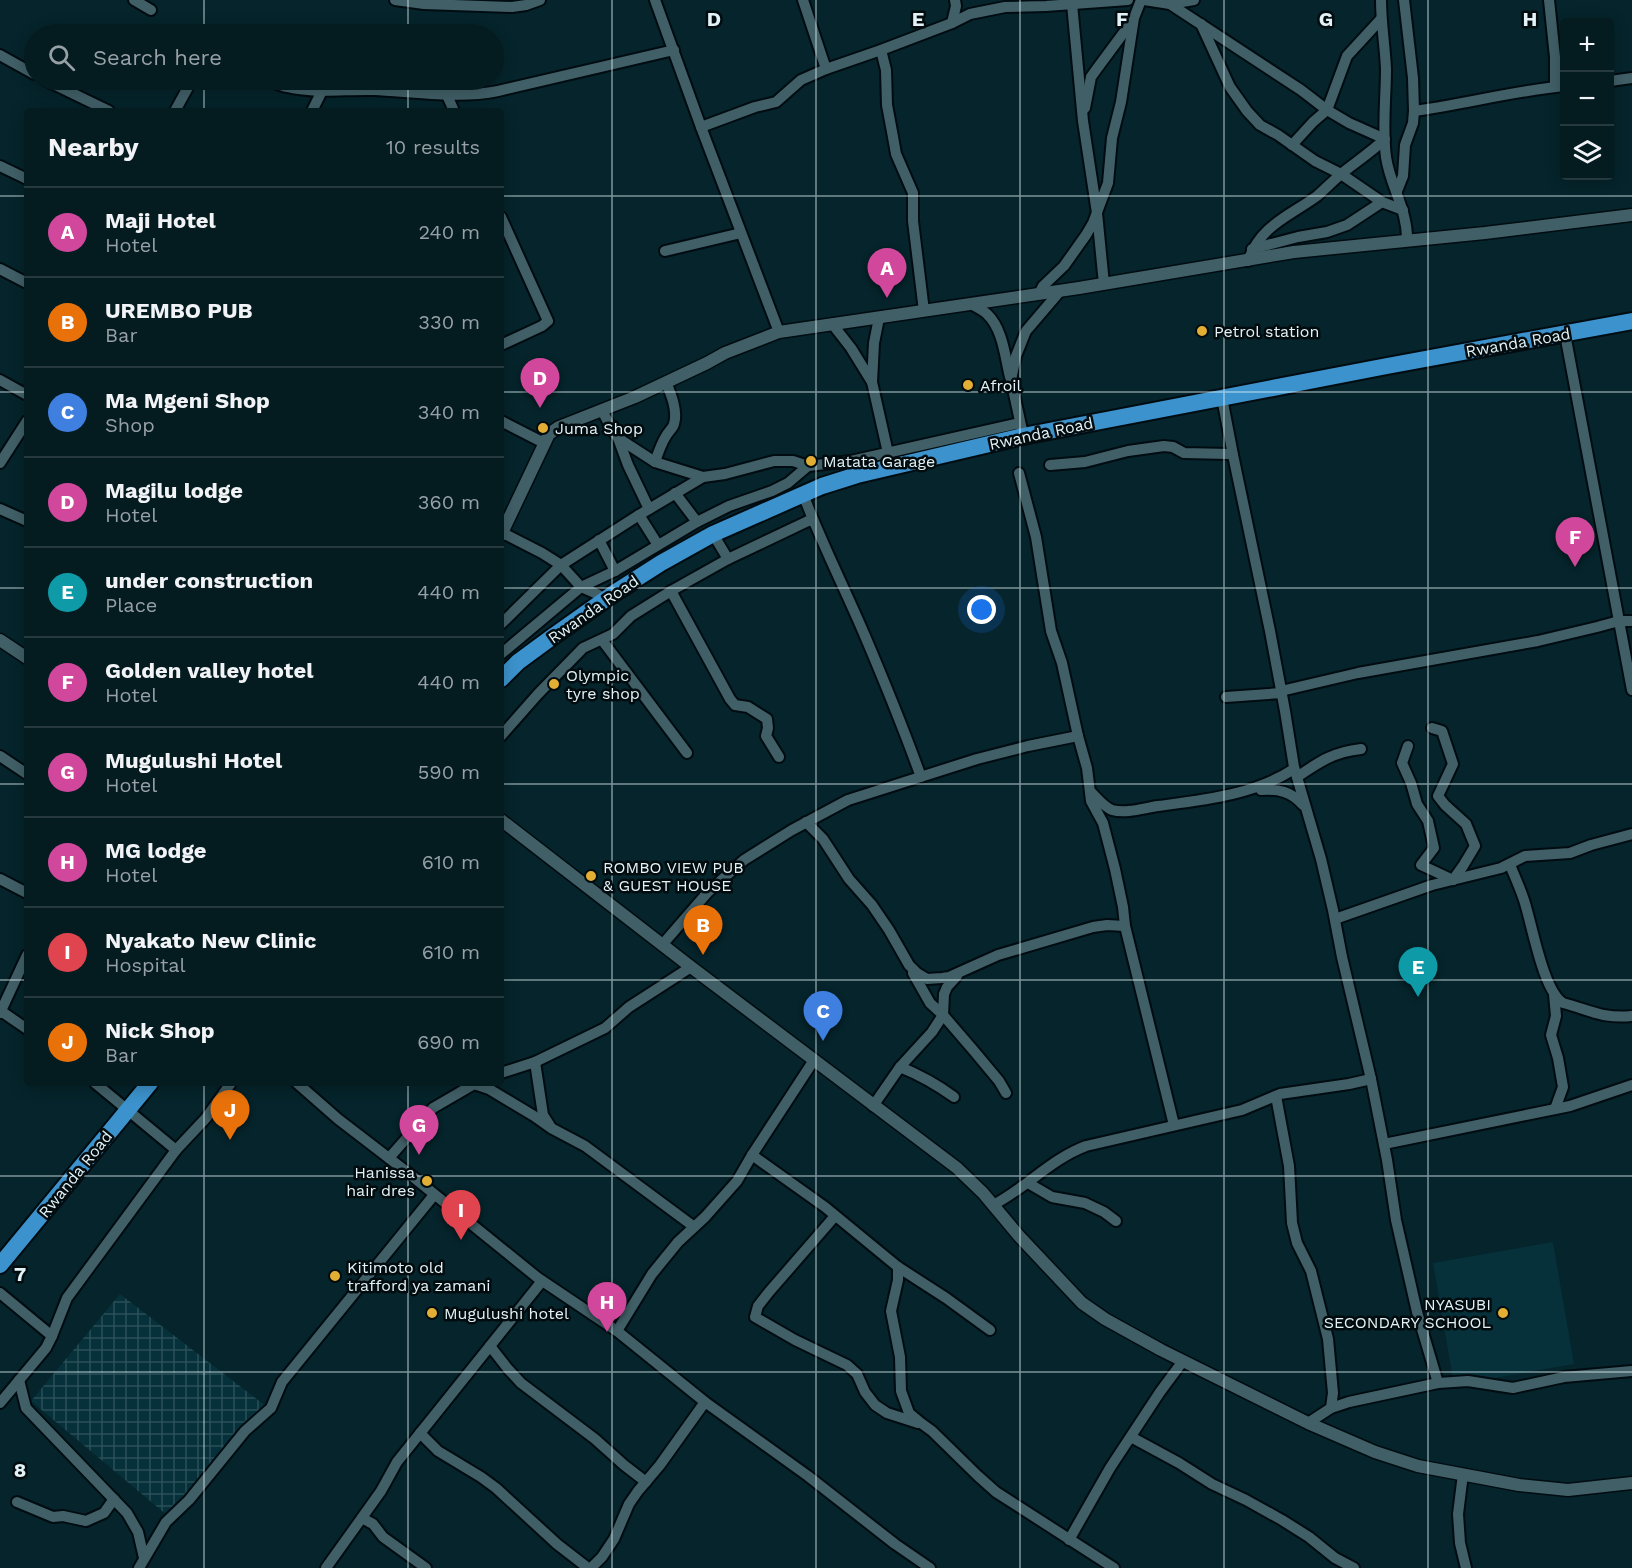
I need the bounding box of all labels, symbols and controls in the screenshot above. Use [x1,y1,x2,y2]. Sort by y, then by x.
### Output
text: D [707,7,721,31]
text: E [912,7,924,31]
text: F [1116,7,1128,31]
text: G [1319,7,1333,31]
text: H [1523,7,1537,31]
map controls [1560,18,1614,180]
button: + [1560,18,1614,72]
search box [24,24,504,90]
icon: search [45,41,78,74]
text: Search here [93,45,222,70]
button: − [1560,72,1614,126]
button: layers [1560,126,1614,180]
text: Nearby [48,132,139,162]
text: 10 results [386,135,480,159]
text: Maji Hotel [105,208,216,233]
text: A [61,220,74,244]
text: 240 m [418,220,480,244]
text: Hotel [105,233,157,257]
pin: A [868,248,906,298]
text: UREMBO PUB [105,298,253,323]
text: B [61,310,74,334]
text: 330 m [418,310,480,334]
place label: Petrol station [1214,322,1319,341]
text: Bar [105,323,138,347]
marker: Petrol station [1195,324,1209,338]
street label: Rwanda Road [1464,324,1572,361]
pin: D [520,358,560,408]
place label: Afroil [980,376,1022,395]
marker: Afroil [961,378,975,392]
text: Ma Mgeni Shop [105,388,270,413]
text: C [61,400,74,424]
text: 340 m [418,400,480,424]
text: Shop [105,413,155,437]
street label: Rwanda Road [987,413,1095,454]
place label: Juma Shop [555,419,643,438]
marker: Juma Shop [536,421,550,435]
place label: Matata Garage [823,452,935,471]
marker: Matata Garage [804,454,818,468]
text: Magilu lodge [105,478,243,503]
text: D [60,490,75,514]
text: 360 m [418,490,480,514]
text: Hotel [105,503,157,527]
pin: F [1556,518,1594,567]
text: under construction [105,568,313,593]
street label: Rwanda Road [544,571,642,648]
text: E [61,580,74,604]
text: 440 m [417,580,480,604]
text: Place [105,593,157,617]
your location [967,595,996,624]
text: Golden valley hotel [105,658,313,683]
place label: Olympic tyre shop [566,666,640,703]
text: F [61,670,74,694]
text: 440 m [417,670,480,694]
marker: Olympic tyre shop [547,677,561,691]
text: Hotel [105,683,157,707]
text: Mugulushi Hotel [105,748,282,773]
text: G [60,760,75,784]
text: 590 m [418,760,480,784]
text: Hotel [105,773,157,797]
text: MG lodge [105,838,206,863]
text: H [60,850,75,874]
text: 610 m [422,850,480,874]
place label: ROMBO VIEW PUB & GUEST HOUSE [603,858,744,895]
text: Hotel [105,863,157,887]
marker: ROMBO VIEW PUB & GUEST HOUSE [584,869,598,883]
pin: B [684,906,722,955]
text: Nyakato New Clinic [105,928,317,953]
text: I [64,940,71,964]
text: 610 m [422,940,480,964]
pin: E [1398,948,1438,997]
text: Hospital [105,953,186,977]
pin: C [804,992,842,1041]
text: Nick Shop [105,1018,215,1043]
text: J [61,1030,74,1054]
text: 690 m [417,1030,480,1054]
text: Bar [105,1043,138,1067]
pin: J [210,1090,250,1140]
pin: G [400,1106,438,1155]
street label: Rwanda Road [35,1127,116,1222]
place label: Hanissa hair dres [346,1163,415,1200]
marker: Hanissa hair dres [420,1174,434,1188]
pin: I [442,1190,480,1240]
place label: Kitimoto old trafford ya zamani [347,1258,491,1295]
text: 7 [14,1262,26,1286]
marker: Kitimoto old trafford ya zamani [328,1269,342,1283]
pin: H [588,1282,626,1332]
place label: NYASUBI SECONDARY SCHOOL [1324,1295,1491,1332]
place label: Mugulushi hotel [444,1304,569,1323]
marker: Mugulushi hotel [425,1306,439,1320]
marker: NYASUBI SECONDARY SCHOOL [1496,1306,1510,1320]
text: 8 [14,1458,26,1482]

